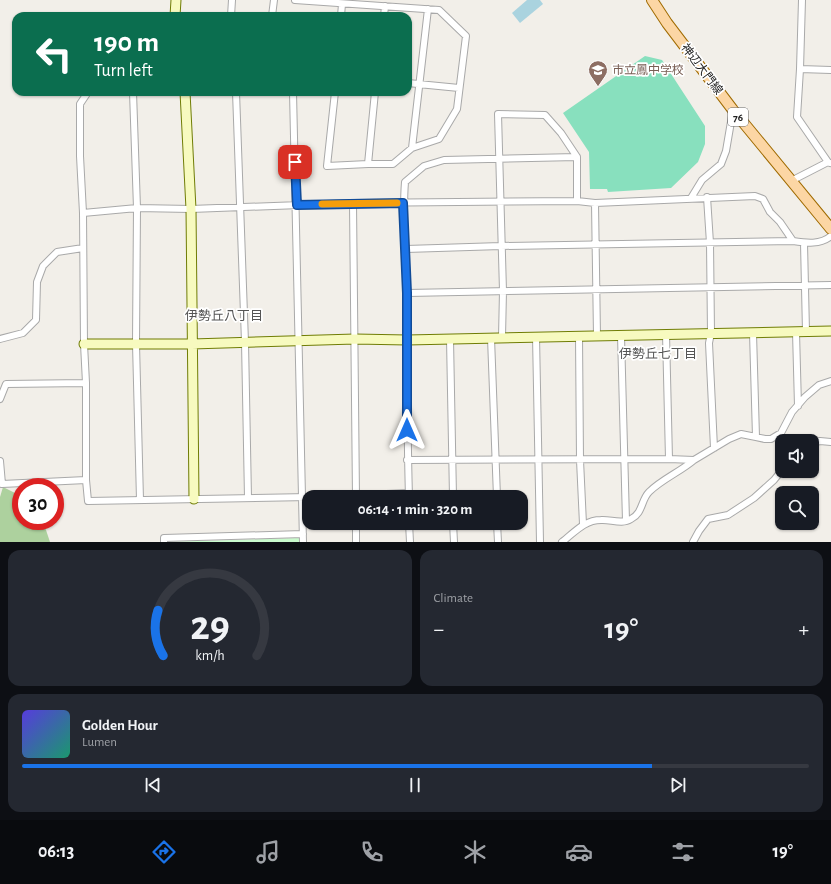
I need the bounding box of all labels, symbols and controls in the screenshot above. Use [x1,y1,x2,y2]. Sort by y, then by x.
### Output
icon: left [28,28,80,80]
text: 190 m [94,29,159,57]
street label: 神辺大門線 [679,41,726,97]
school or university icon: 市立鳳中学校 [587,59,609,87]
text: Turn left [94,62,153,80]
place label: 市立鳳中学校 [612,63,684,76]
road number: 76 [728,108,748,126]
pin [278,145,312,179]
icon: arrive [284,151,306,173]
district label: 伊勢丘八丁目 [185,309,263,323]
district label: 伊勢丘七丁目 [619,347,697,361]
position arrow [386,409,428,451]
map controls [775,434,819,530]
button: sound [775,434,819,478]
speed limit sign: 30 [12,478,64,530]
button: search [775,486,819,530]
text: 06:14 · 1 min · 320 m [358,502,472,517]
text: Climate [434,592,473,605]
text: 29 [190,606,230,647]
text: 19° [604,614,638,644]
text: − [434,618,444,640]
text: + [798,618,809,640]
text: km/h [195,649,224,663]
text: Golden Hour [82,718,158,733]
text: Lumen [82,736,117,749]
icon: previous [142,774,164,796]
icon: pause [404,774,426,796]
icon: next [667,774,689,796]
icon: directions [150,838,178,866]
icon: music [254,838,282,866]
icon: phone [358,838,386,866]
icon: climate [461,838,489,866]
icon: car [565,838,593,866]
icon: filters [669,838,697,866]
text: 06:13 [38,843,74,861]
text: 19° [773,843,793,861]

